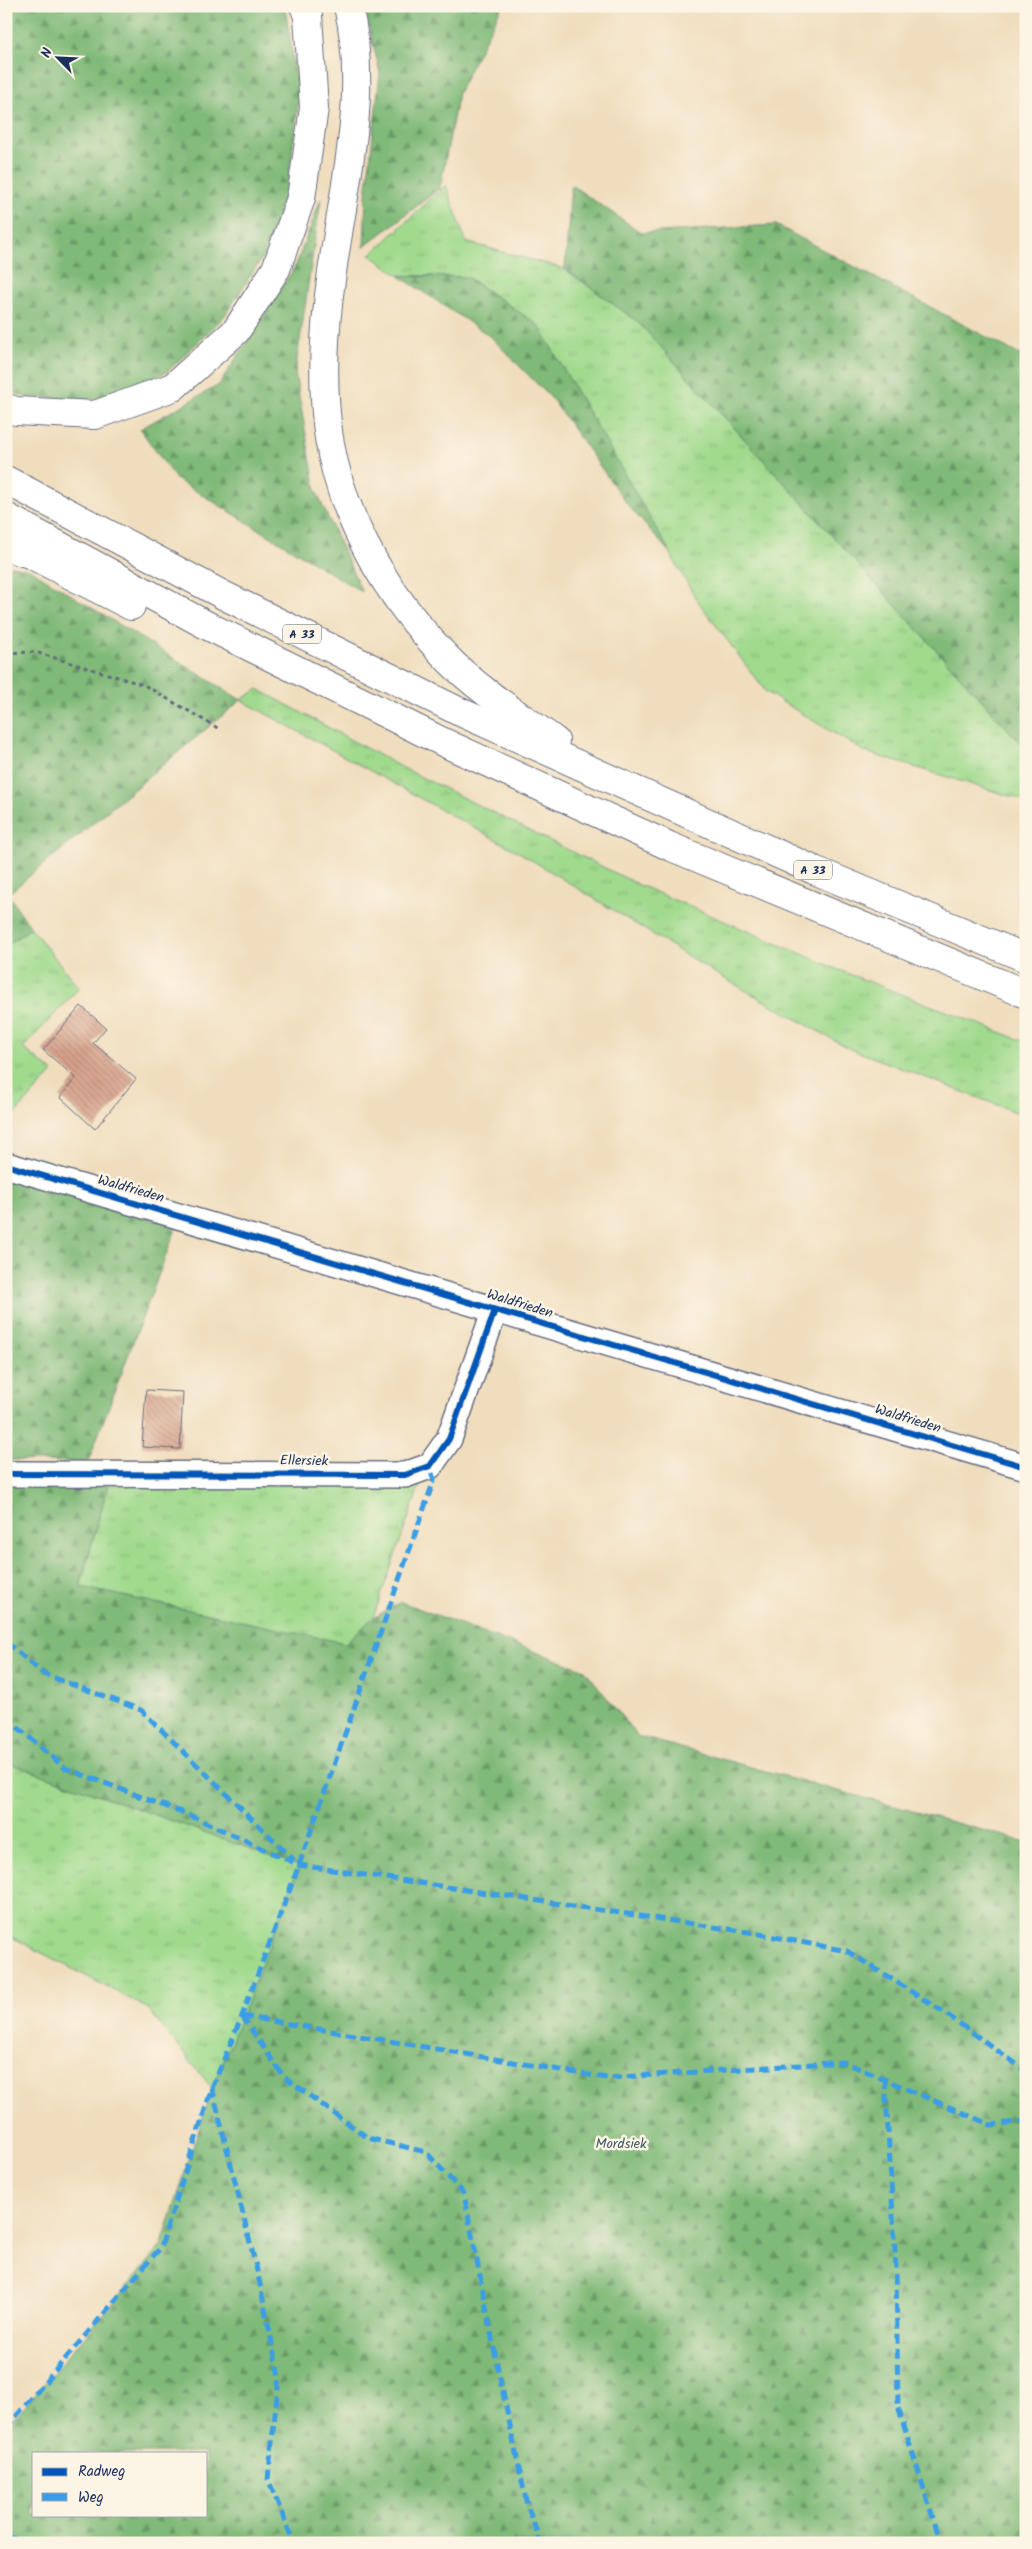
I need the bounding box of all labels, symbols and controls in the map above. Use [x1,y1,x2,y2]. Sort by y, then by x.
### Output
north arrow [32,32,82,82]
text: N [35,44,59,62]
road number: A 33 [283,624,321,644]
road number: A 33 [794,860,832,880]
street label: Waldfrieden [95,1169,167,1209]
street label: Waldfrieden [484,1284,556,1324]
street label: Waldfrieden [872,1399,944,1439]
street label: Ellersiek [280,1450,329,1472]
park label: Mordsiek [595,2133,647,2155]
legend [32,2452,208,2516]
text: Radweg [78,2460,125,2484]
text: Weg [78,2486,104,2510]

